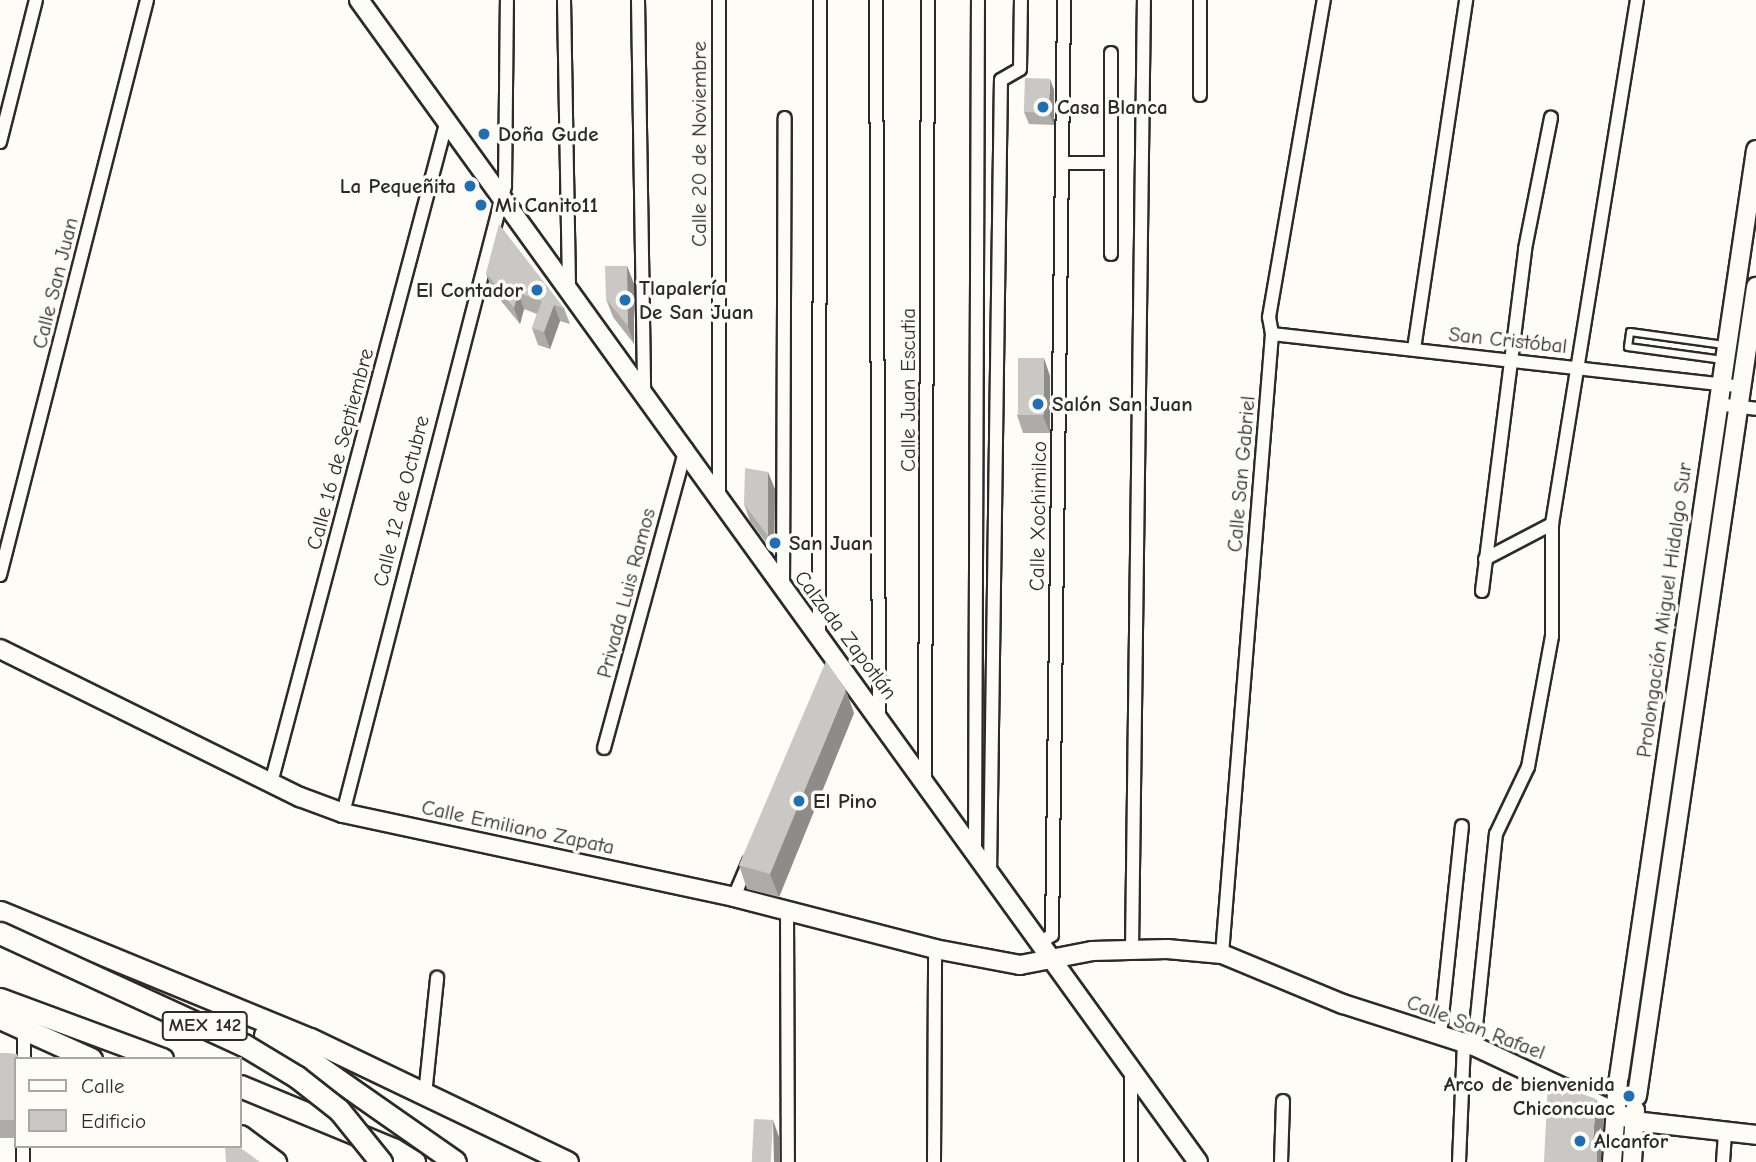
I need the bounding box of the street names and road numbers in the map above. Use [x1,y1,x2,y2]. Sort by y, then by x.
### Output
street label: Calle 20 de Noviembre [686,41,712,247]
street label: Calle San Juan [27,215,83,351]
street label: Calle Juan Escutia [895,308,921,472]
street label: San Cristóbal [1448,321,1568,359]
street label: Calle 16 de Septiembre [301,346,379,552]
street label: Calle San Gabriel [1222,395,1260,553]
street label: Calle 12 de Octubre [368,413,434,589]
street label: Calle Xochimilco [1024,441,1052,591]
street label: Prolongación Miguel Hidalgo Sur [1631,461,1697,759]
street label: Privada Luis Ramos [591,505,661,681]
street label: Calzada Zapotlán [789,566,903,704]
street label: Calle Emiliano Zapata [419,794,617,860]
street label: Calle San Rafael [1403,989,1549,1065]
road number: MEX 142 [161,1010,249,1042]

